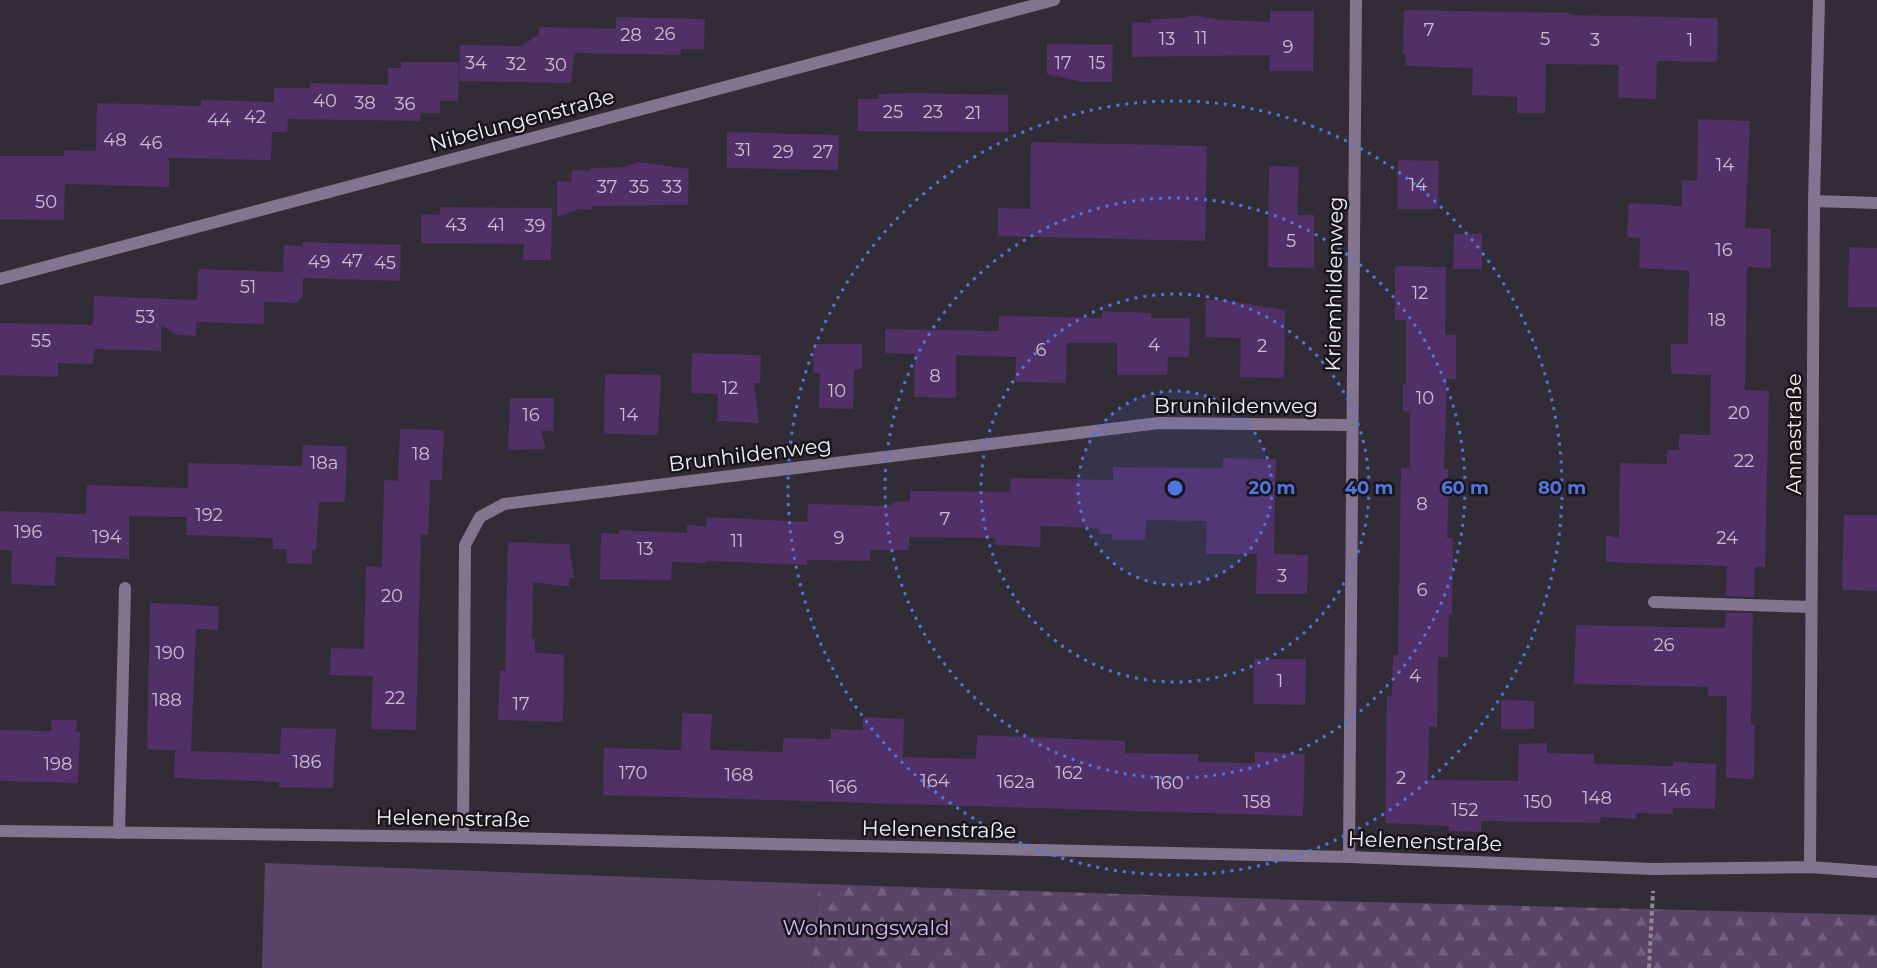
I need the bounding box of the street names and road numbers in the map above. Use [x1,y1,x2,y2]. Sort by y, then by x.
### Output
street label: Nibelungenstraße [427,83,617,157]
street label: Kriemhildenweg [1320,196,1348,372]
street label: Annastraße [1781,373,1806,495]
street label: Brunhildenweg [1154,393,1318,418]
street label: Brunhildenweg [667,432,833,476]
street label: Helenenstraße [375,804,531,832]
street label: Helenenstraße [861,815,1017,843]
street label: Helenenstraße [1347,826,1503,856]

